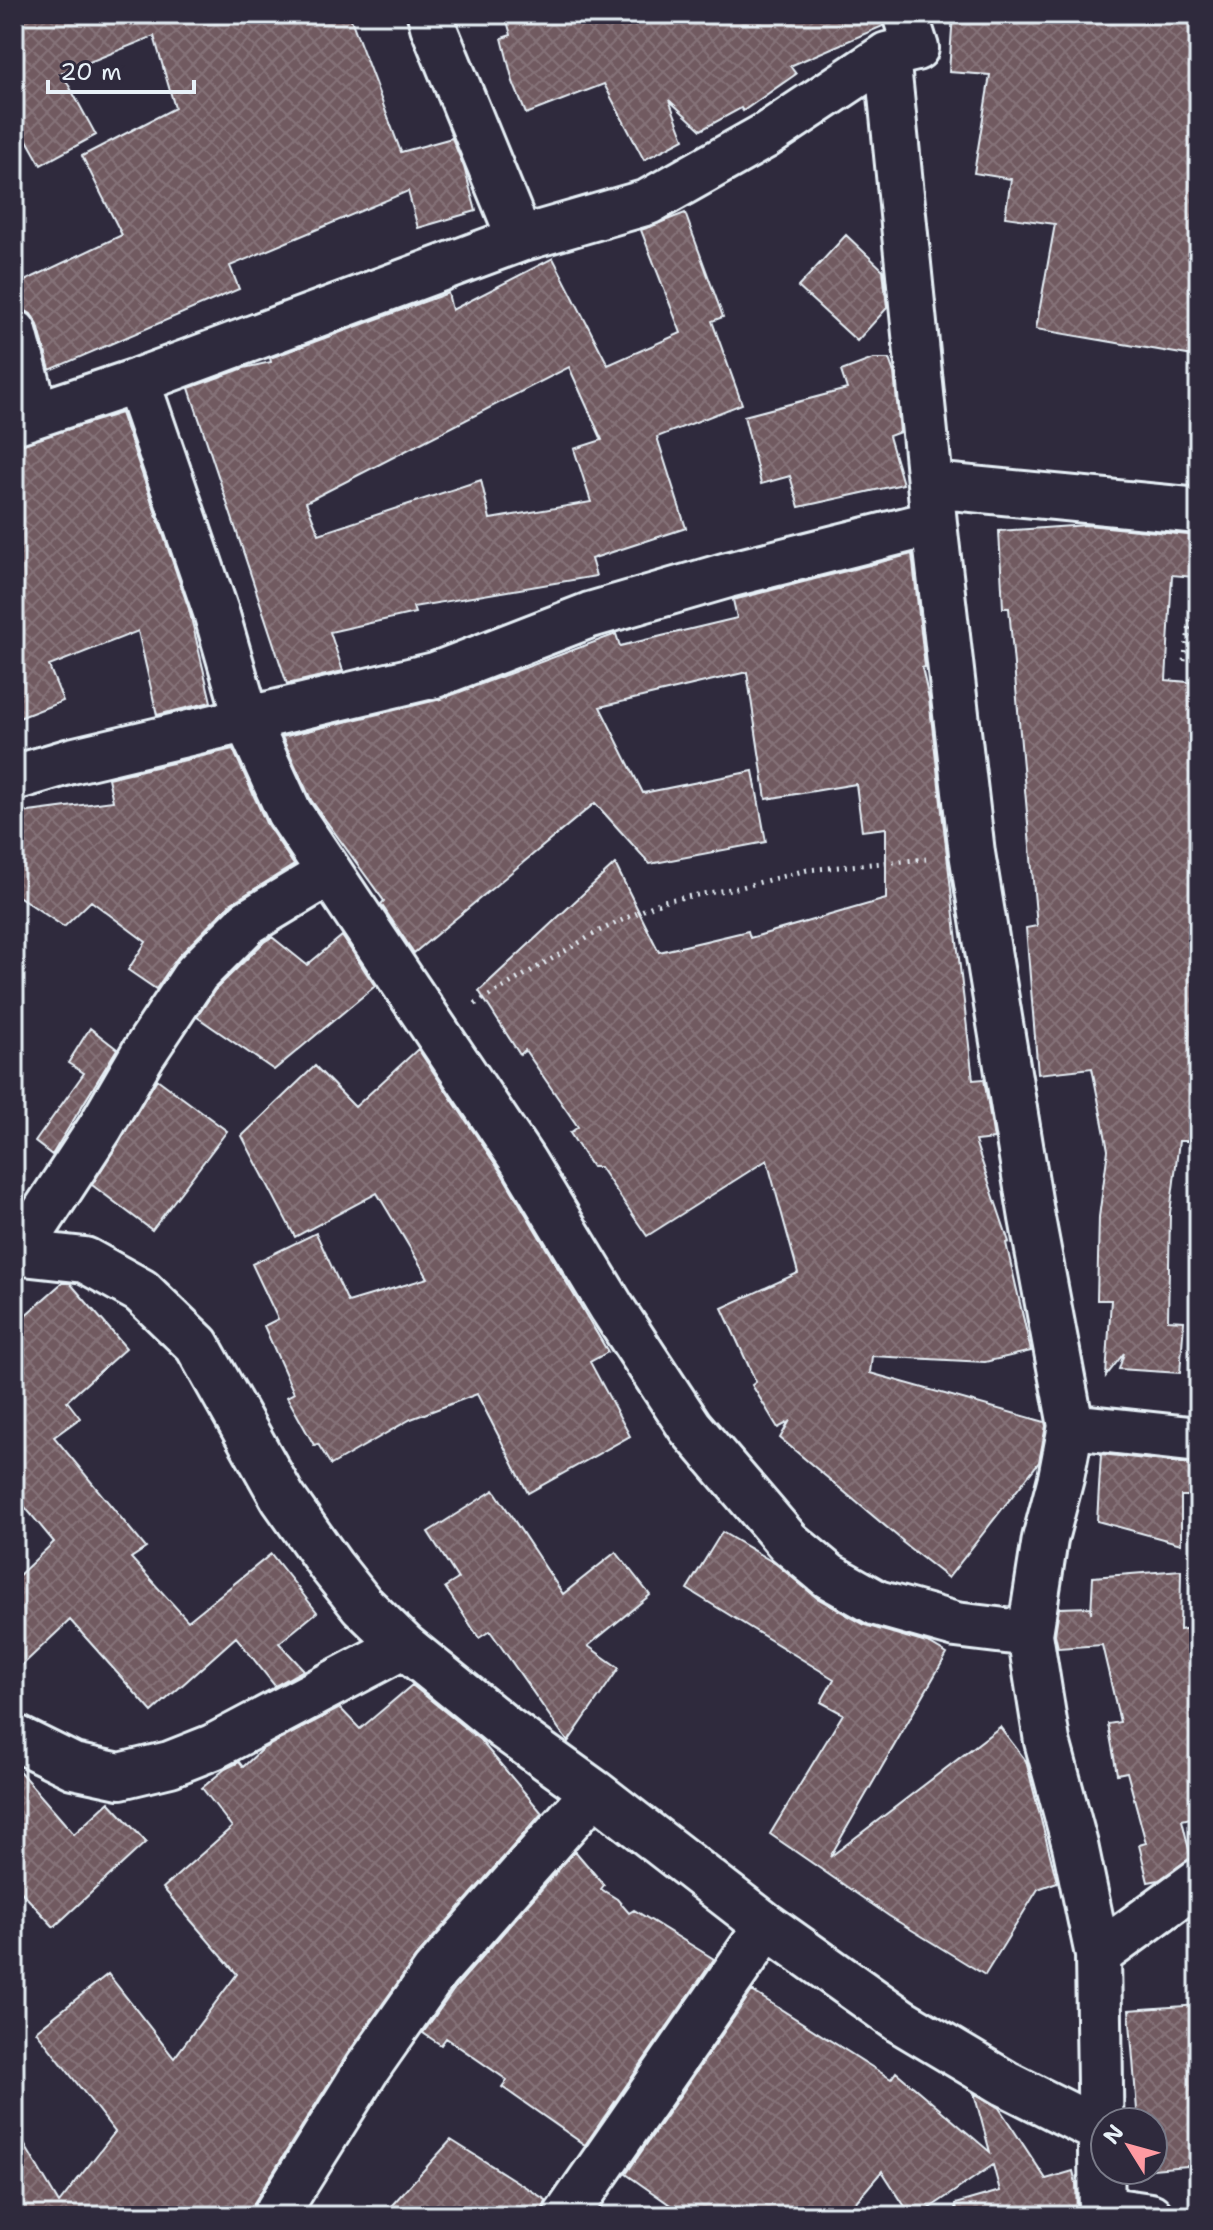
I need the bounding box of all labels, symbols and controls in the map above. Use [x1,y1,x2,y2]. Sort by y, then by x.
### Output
scale bar [48,44,194,94]
text: 20 m [60,56,122,88]
north arrow [1089,2106,1169,2186]
text: N [1097,2119,1130,2150]

